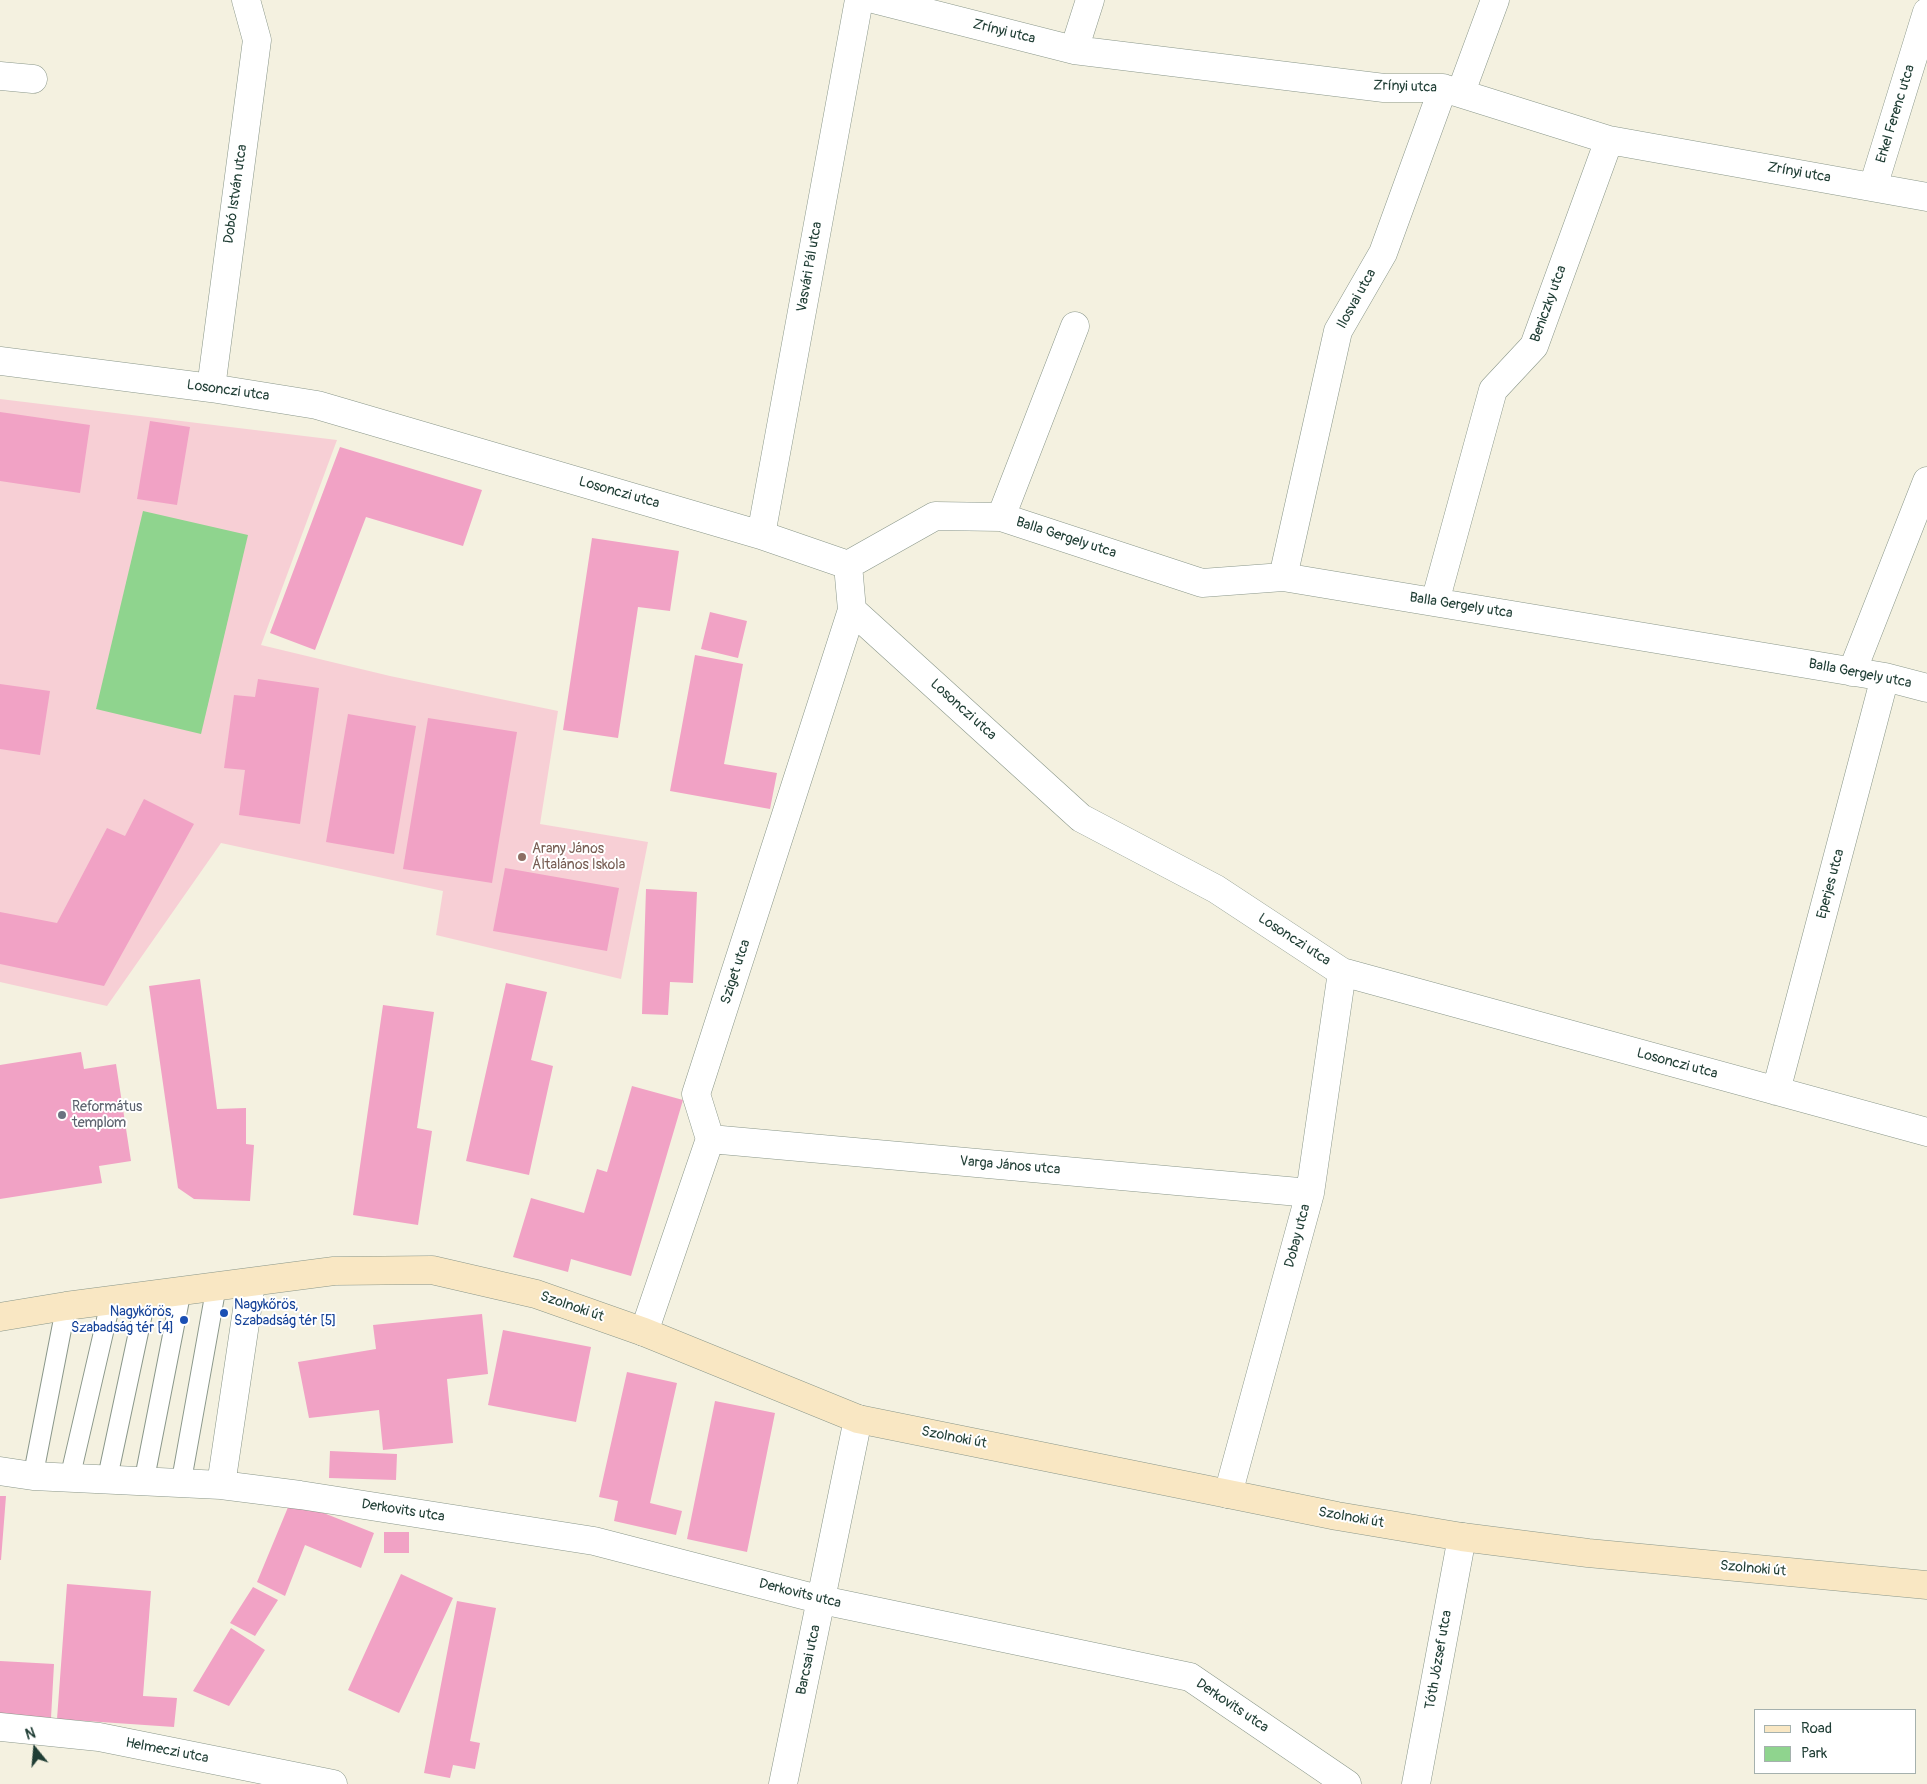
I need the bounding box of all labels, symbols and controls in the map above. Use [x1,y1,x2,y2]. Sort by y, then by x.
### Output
street label: Zrínyi utca [971,16,1037,48]
street label: Erkel Ferenc utca [1873,63,1919,165]
street label: Zrínyi utca [1373,77,1437,97]
street label: Dobó István utca [221,143,251,245]
street label: Zrínyi utca [1766,159,1832,187]
street label: Vasvári Pál utca [794,221,826,313]
street label: Beniczky utca [1527,263,1571,345]
street label: Ilosvai utca [1334,266,1380,332]
street label: Losonczi utca [186,377,270,405]
street label: Losonczi utca [577,473,661,513]
street label: Balla Gergely utca [1014,514,1118,562]
street label: Balla Gergely utca [1408,590,1514,622]
street label: Balla Gergely utca [1807,656,1913,692]
street label: Losonczi utca [926,676,1000,744]
place label: Arany János Általános Iskola [532,841,625,874]
street label: Eperjes utca [1814,847,1848,921]
marker: Arany János Általános Iskola [516,851,528,863]
street label: Losonczi utca [1255,910,1333,970]
street label: Sziget utca [718,938,754,1006]
street label: Losonczi utca [1635,1045,1719,1083]
place label: Református templom [72,1099,142,1132]
marker: Református templom [56,1109,68,1121]
street label: Varga János utca [959,1153,1061,1179]
street label: Dobay utca [1281,1202,1315,1270]
street label: Szolnoki út [538,1288,606,1326]
place label: Nagykőrös, Szabadság tér [5] [234,1297,336,1330]
place label: Nagykőrös, Szabadság tér [4] [71,1304,174,1336]
marker: Nagykőrös, Szabadság tér [5] [218,1307,230,1319]
marker: Nagykőrös, Szabadság tér [4] [178,1314,190,1326]
street label: Szolnoki út [920,1423,988,1453]
street label: Derkovits utca [360,1496,446,1526]
street label: Szolnoki út [1317,1504,1385,1532]
street label: Szolnoki út [1719,1558,1787,1580]
street label: Derkovits utca [757,1576,843,1612]
street label: Tóth József utca [1422,1609,1456,1711]
street label: Barcsai utca [793,1623,825,1697]
street label: Derkovits utca [1192,1676,1272,1736]
legend [1754,1709,1917,1774]
text: Road [1801,1719,1832,1738]
north arrow [10,1724,60,1774]
text: N [23,1725,37,1744]
street label: Helmeczi utca [124,1735,210,1767]
text: Park [1801,1744,1827,1763]

